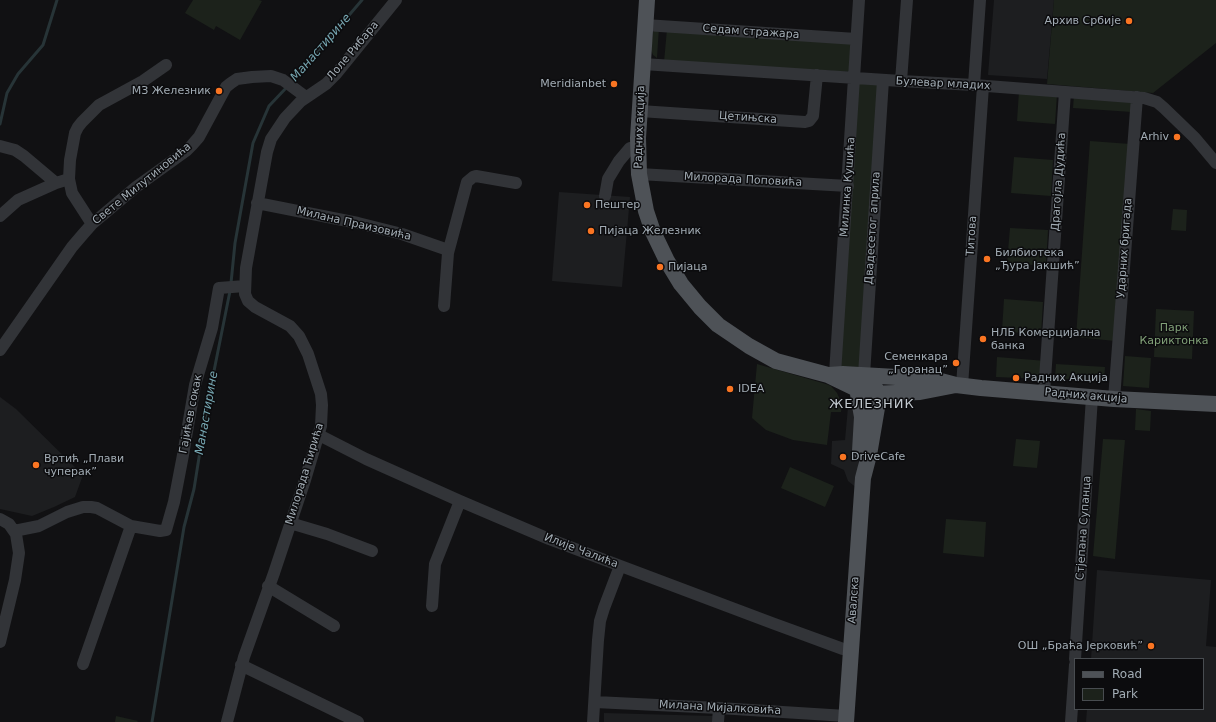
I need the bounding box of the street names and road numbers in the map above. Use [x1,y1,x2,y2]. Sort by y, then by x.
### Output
street label: Лоле Рибара [324,19,382,83]
street label: Седам стражара [702,22,800,42]
street label: Булевар младих [895,75,991,93]
street label: Радних акција [632,85,648,169]
street label: Цетињска [719,109,777,127]
street label: Драгојла Дудића [1049,132,1069,232]
street label: Милинка Кушића [838,136,858,238]
street label: Свете Милутиновића [90,140,194,228]
street label: Милорада Поповића [684,170,802,190]
street label: Двадесетог априла [862,171,884,285]
street label: Ударних бригада [1115,198,1135,298]
street label: Милана Праизовића [295,204,413,244]
street label: Титова [964,215,980,257]
street label: Гајићев сокак [177,373,205,455]
street label: Радних акција [1044,386,1128,406]
street label: Милорада Ћирића [283,421,327,527]
street label: Стјепана Супанца [1074,475,1094,581]
street label: Илије Чалића [542,531,620,571]
street label: Авалска [846,576,862,624]
street label: Милана Мијалковића [659,698,781,718]

